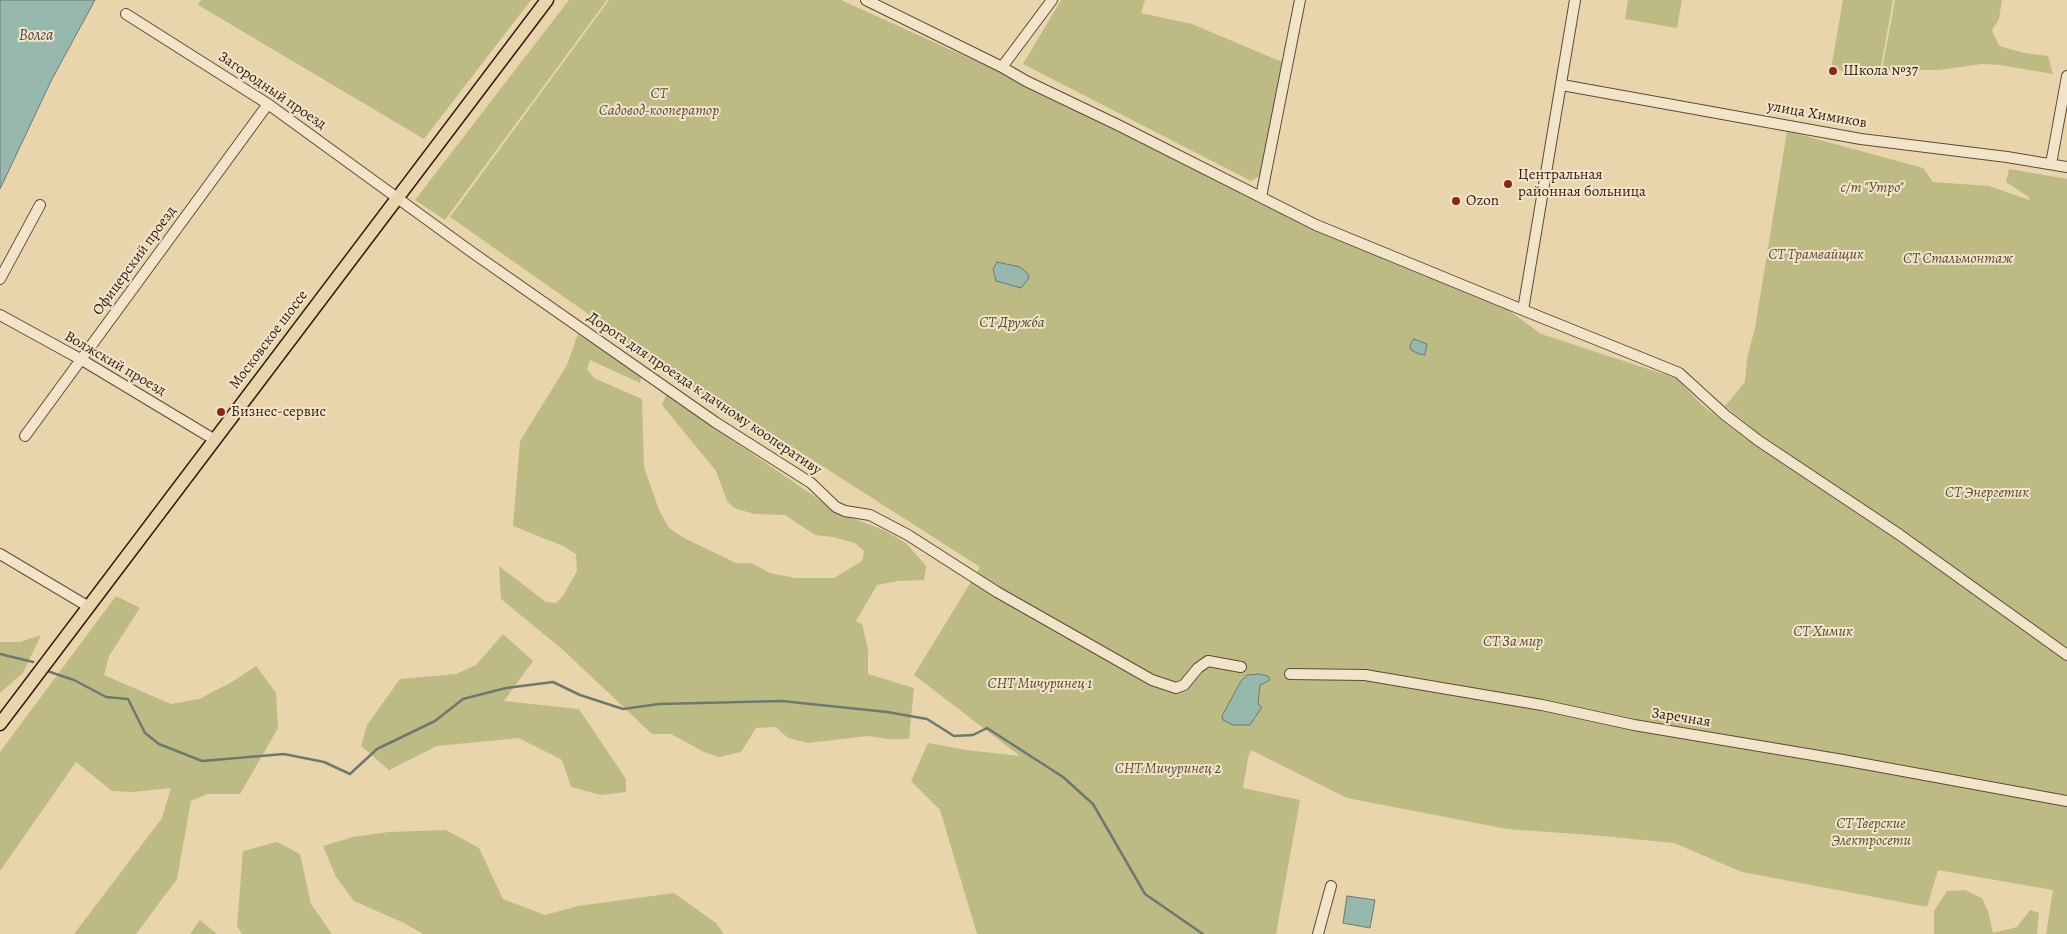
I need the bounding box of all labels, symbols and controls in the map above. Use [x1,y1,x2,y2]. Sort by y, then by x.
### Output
water label: Волга [19,26,53,46]
street label: Загородный проезд [214,48,330,134]
place label: Школа №37 [1843,62,1918,80]
marker: Школа №37 [1827,65,1839,77]
park label: СТ Садовод-кооператор [599,85,719,120]
street label: улица Химиков [1766,97,1868,133]
place label: Центральная районная больница [1518,166,1646,201]
marker: Центральная районная больница [1502,178,1514,190]
park label: с/т "Утро" [1840,179,1904,197]
place label: Ozon [1466,192,1499,210]
marker: Ozon [1450,195,1462,207]
street label: Офицерский проезд [89,203,181,319]
park label: СТ Трамвайщик [1768,246,1864,264]
park label: СТ Стальмонтаж [1903,250,2013,268]
street label: Московское шоссе [226,287,312,393]
street label: Дорога для проезда к дачному кооперативу [583,309,825,479]
park label: СТ Дружба [979,314,1045,332]
street label: Волжский проезд [61,328,169,400]
place label: Бизнес-сервис [231,403,326,421]
marker: Бизнес-сервис [215,406,227,418]
park label: СТ Энергетик [1945,484,2029,502]
park label: СТ Химик [1793,623,1853,641]
park label: СТ За мир [1483,633,1543,651]
park label: СНТ Мичуринец 1 [988,675,1092,693]
street label: Заречная [1650,704,1712,732]
park label: СНТ Мичуринец 2 [1115,760,1221,778]
park label: СТ Тверские Электросети [1831,815,1911,850]

